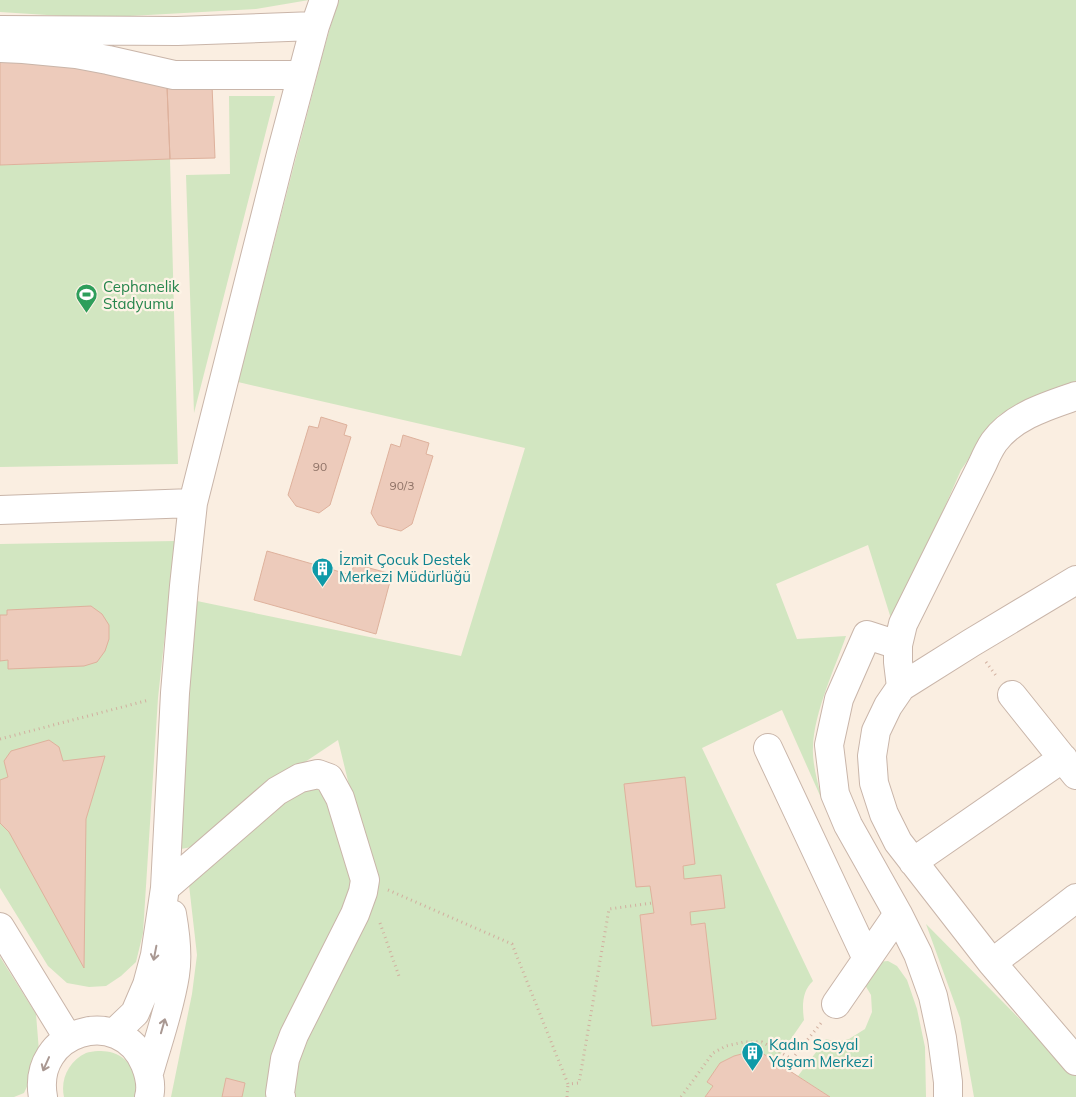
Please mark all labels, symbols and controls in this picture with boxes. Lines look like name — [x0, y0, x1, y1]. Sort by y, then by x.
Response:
place label: Cephanelik Stadyumu — [103, 277, 180, 313]
sports icon: Cephanelik Stadyumu — [75, 283, 99, 314]
house number: 90 — [313, 459, 327, 474]
house number: 90/3 — [389, 478, 415, 493]
place label: İzmit Çocuk Destek Merkezi Müdürlüğü — [339, 550, 471, 586]
building icon: İzmit Çocuk Destek Merkezi Müdürlüğü — [311, 556, 335, 587]
one-way arrow — [150, 945, 159, 961]
one-way arrow — [158, 1018, 168, 1034]
place label: Kadın Sosyal Yaşam Merkezi — [768, 1035, 873, 1071]
building icon: Kadın Sosyal Yaşam Merkezi — [741, 1041, 765, 1072]
one-way arrow — [41, 1056, 51, 1071]

